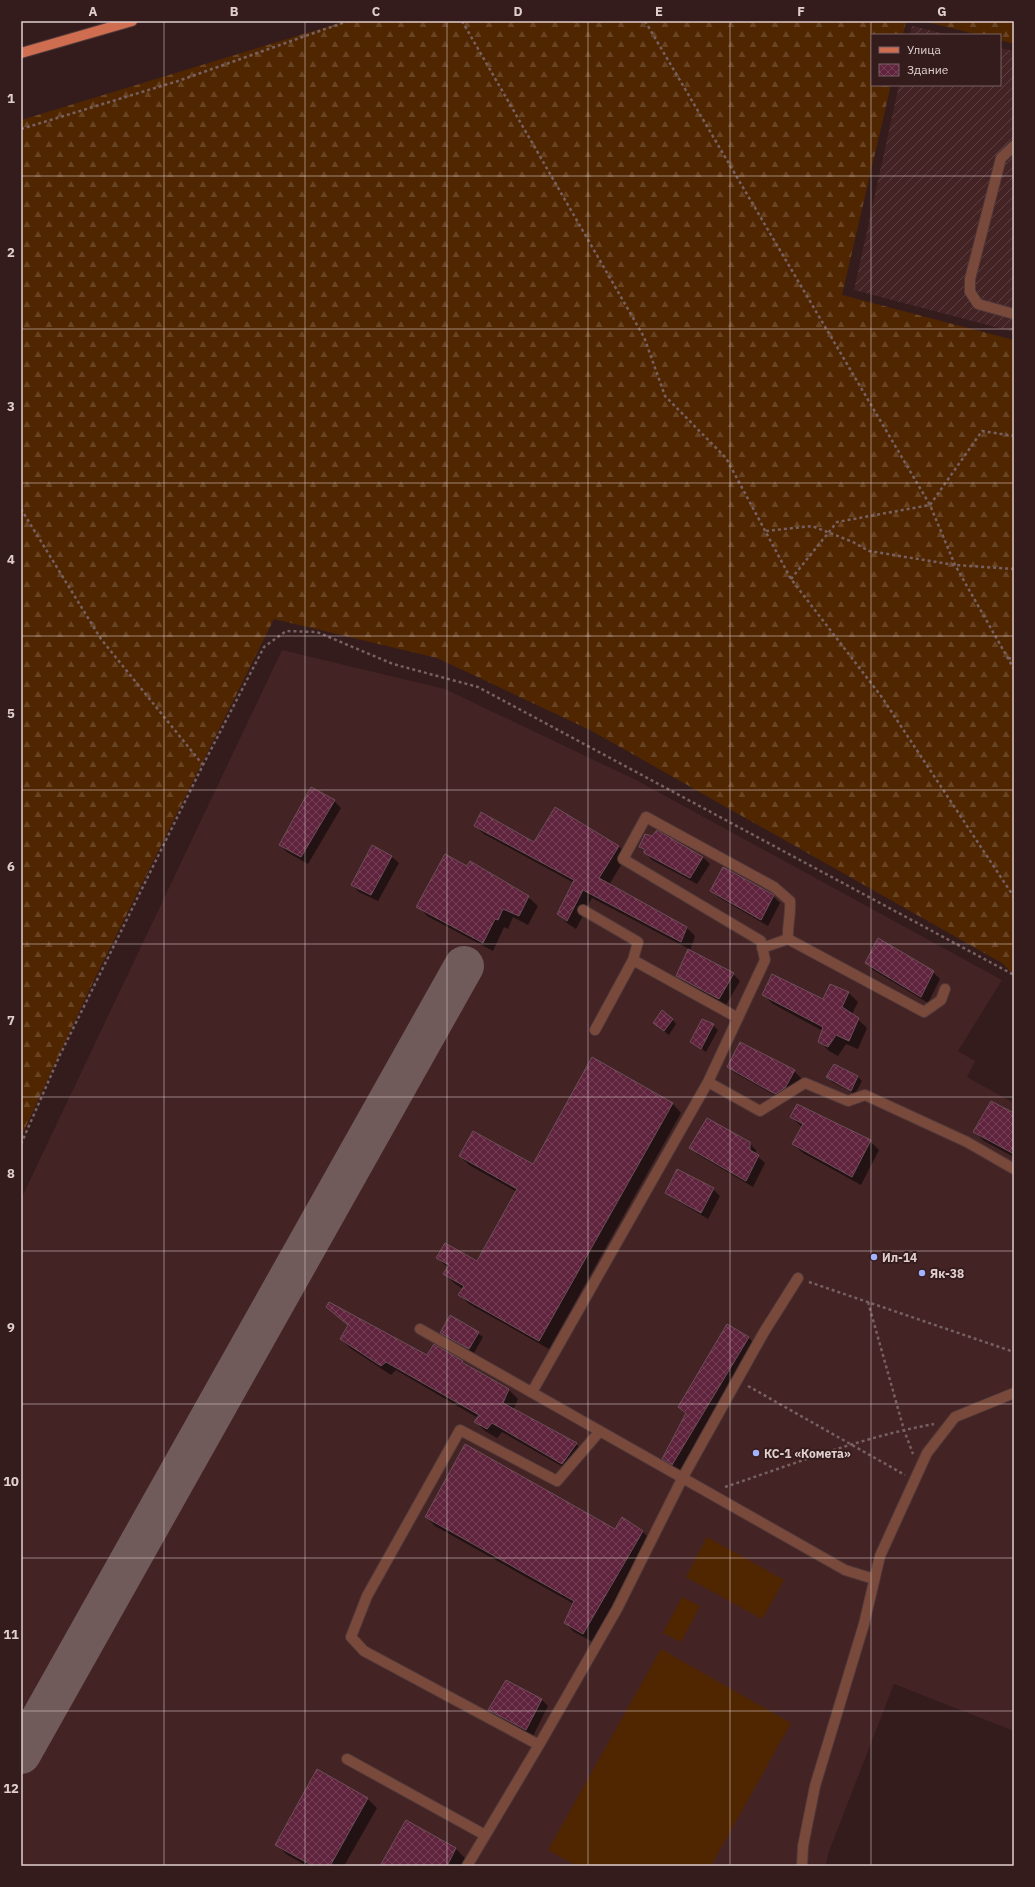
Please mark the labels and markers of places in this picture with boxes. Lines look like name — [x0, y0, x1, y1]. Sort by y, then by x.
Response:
place label: Ил-14 — [882, 1250, 917, 1265]
marker: Ил-14 — [869, 1252, 879, 1262]
place label: Як-38 — [930, 1266, 964, 1281]
marker: Як-38 — [917, 1268, 927, 1278]
place label: КС-1 «Комета» — [764, 1446, 851, 1461]
marker: КС-1 «Комета» — [751, 1448, 761, 1458]

